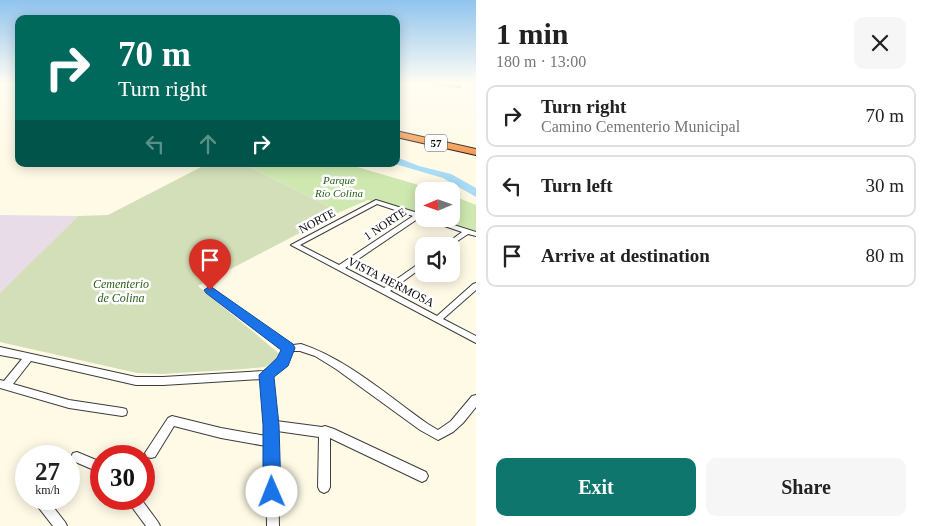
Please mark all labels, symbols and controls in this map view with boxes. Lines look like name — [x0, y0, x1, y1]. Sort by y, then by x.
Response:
text: 1 min — [496, 17, 569, 50]
button: close — [854, 17, 906, 69]
icon: right — [35, 35, 100, 100]
text: 70 m — [118, 35, 191, 74]
text: 180 m · 13:00 — [496, 53, 586, 70]
text: Turn right — [118, 76, 207, 101]
text: Turn right — [541, 96, 626, 117]
icon: right — [498, 102, 526, 130]
text: 70 m — [865, 105, 904, 126]
text: Camino Cementerio Municipal — [541, 118, 740, 135]
icon: left — [141, 130, 169, 158]
icon: ahead — [194, 130, 222, 158]
icon: right — [247, 130, 275, 158]
road number: 57 — [425, 134, 447, 152]
icon: left — [498, 172, 526, 200]
park label: Parque Río Colina — [314, 174, 363, 199]
text: Turn left — [541, 175, 613, 196]
text: 30 m — [865, 175, 904, 196]
north arrow — [415, 182, 460, 228]
map controls — [415, 182, 460, 282]
street label: 1 NORTE — [361, 205, 409, 243]
street label: NORTE — [296, 206, 338, 236]
button: sound — [415, 237, 460, 282]
pin — [189, 239, 231, 290]
icon: arrive — [498, 242, 526, 270]
text: Arrive at destination — [541, 245, 710, 266]
text: 80 m — [865, 245, 904, 266]
icon: arrive — [196, 246, 224, 274]
street label: VISTA HERMOSA — [345, 254, 437, 310]
park label: Cementerio de Colina — [93, 277, 149, 305]
speed limit sign: 30 — [90, 445, 155, 510]
text: 27 — [35, 458, 60, 485]
button: Exit — [496, 458, 696, 516]
button: Share — [706, 458, 906, 516]
position arrow — [245, 465, 297, 517]
text: km/h — [35, 483, 60, 497]

